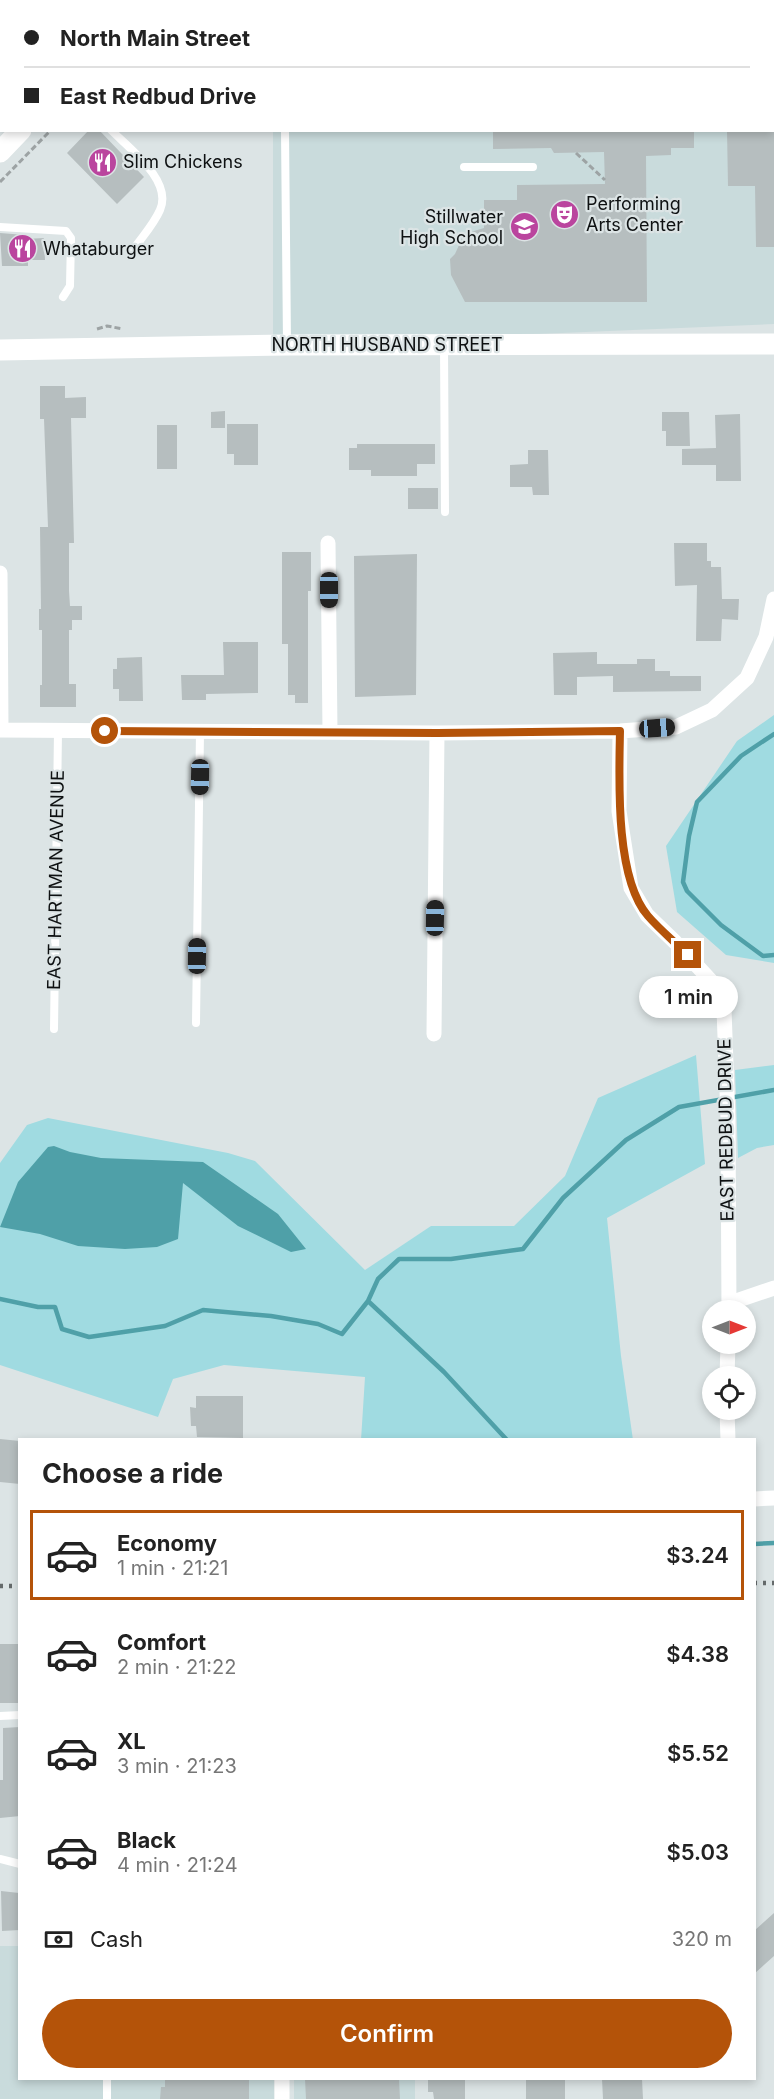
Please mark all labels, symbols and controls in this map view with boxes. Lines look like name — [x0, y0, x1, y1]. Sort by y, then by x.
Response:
text: North Main Street — [60, 25, 250, 51]
text: East Redbud Drive — [60, 83, 256, 109]
restaurant icon: Slim Chickens — [86, 146, 118, 178]
place label: Slim Chickens — [123, 151, 243, 172]
place label: Performing Arts Center — [586, 193, 683, 235]
theatre icon: Performing Arts Center — [549, 198, 581, 230]
place label: Stillwater High School — [400, 206, 503, 248]
school or university icon: Stillwater High School — [508, 211, 540, 243]
restaurant icon: Whataburger — [6, 233, 38, 265]
place label: Whataburger — [43, 238, 154, 259]
street label: NORTH HUSBAND STREET — [271, 334, 503, 355]
car — [320, 572, 338, 608]
route start — [91, 717, 118, 744]
car — [638, 718, 676, 738]
car — [191, 759, 209, 795]
street label: EAST HARTMAN AVENUE — [43, 770, 68, 990]
car — [426, 900, 444, 936]
car — [188, 938, 206, 974]
route end — [674, 941, 701, 968]
callout: 1 min — [638, 976, 738, 1018]
text: 1 min — [664, 985, 713, 1009]
street label: EAST REDBUD DRIVE — [713, 1038, 738, 1222]
north arrow — [702, 1300, 756, 1354]
map controls — [702, 1300, 756, 1420]
button: locate — [702, 1366, 756, 1420]
text: Choose a ride — [42, 1457, 223, 1490]
icon: car — [45, 1528, 99, 1582]
text: Economy — [117, 1530, 217, 1556]
text: $3.24 — [666, 1542, 729, 1568]
text: 1 min · 21:21 — [117, 1556, 228, 1580]
icon: car — [45, 1627, 99, 1681]
text: Comfort — [117, 1629, 206, 1655]
text: $4.38 — [666, 1641, 729, 1667]
text: 2 min · 21:22 — [117, 1655, 237, 1679]
icon: car — [45, 1726, 99, 1780]
text: XL — [117, 1728, 146, 1754]
text: $5.52 — [667, 1740, 729, 1766]
text: 3 min · 21:23 — [117, 1754, 237, 1778]
icon: car — [45, 1825, 99, 1879]
text: Black — [117, 1827, 176, 1853]
text: $5.03 — [666, 1839, 729, 1865]
text: 4 min · 21:24 — [117, 1853, 238, 1877]
icon: cash — [42, 1923, 75, 1956]
text: Cash — [90, 1926, 143, 1952]
text: 320 m — [672, 1927, 732, 1951]
button: Confirm — [42, 1999, 732, 2068]

